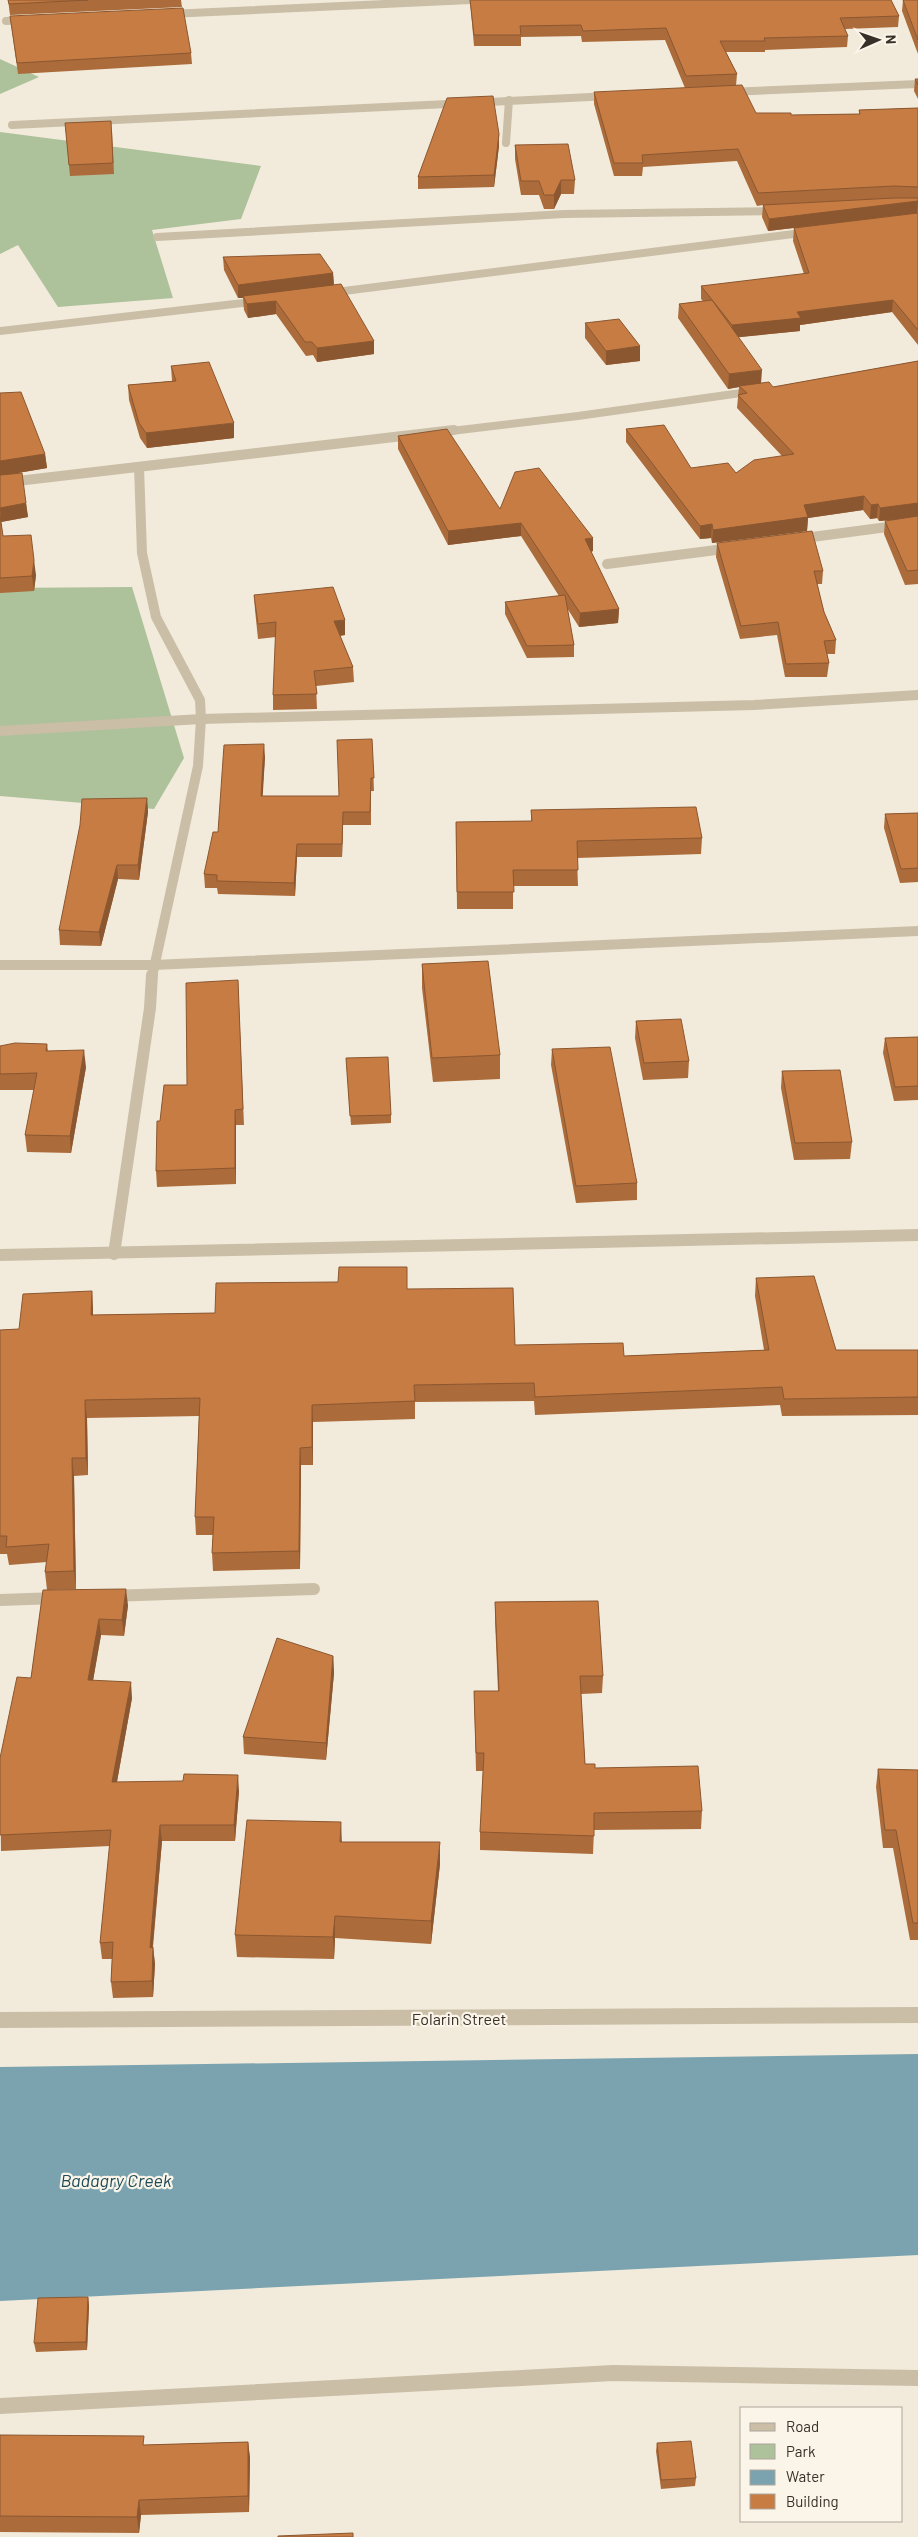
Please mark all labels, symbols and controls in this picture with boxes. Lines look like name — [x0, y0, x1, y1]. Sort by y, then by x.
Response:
north arrow — [853, 15, 903, 65]
text: N — [883, 35, 900, 44]
street label: Folarin Street — [412, 2009, 506, 2028]
water label: Badagry Creek — [60, 2169, 172, 2191]
legend — [740, 2407, 903, 2522]
text: Road — [786, 2417, 819, 2435]
text: Park — [786, 2442, 816, 2460]
text: Water — [786, 2467, 825, 2485]
text: Building — [786, 2492, 839, 2510]

